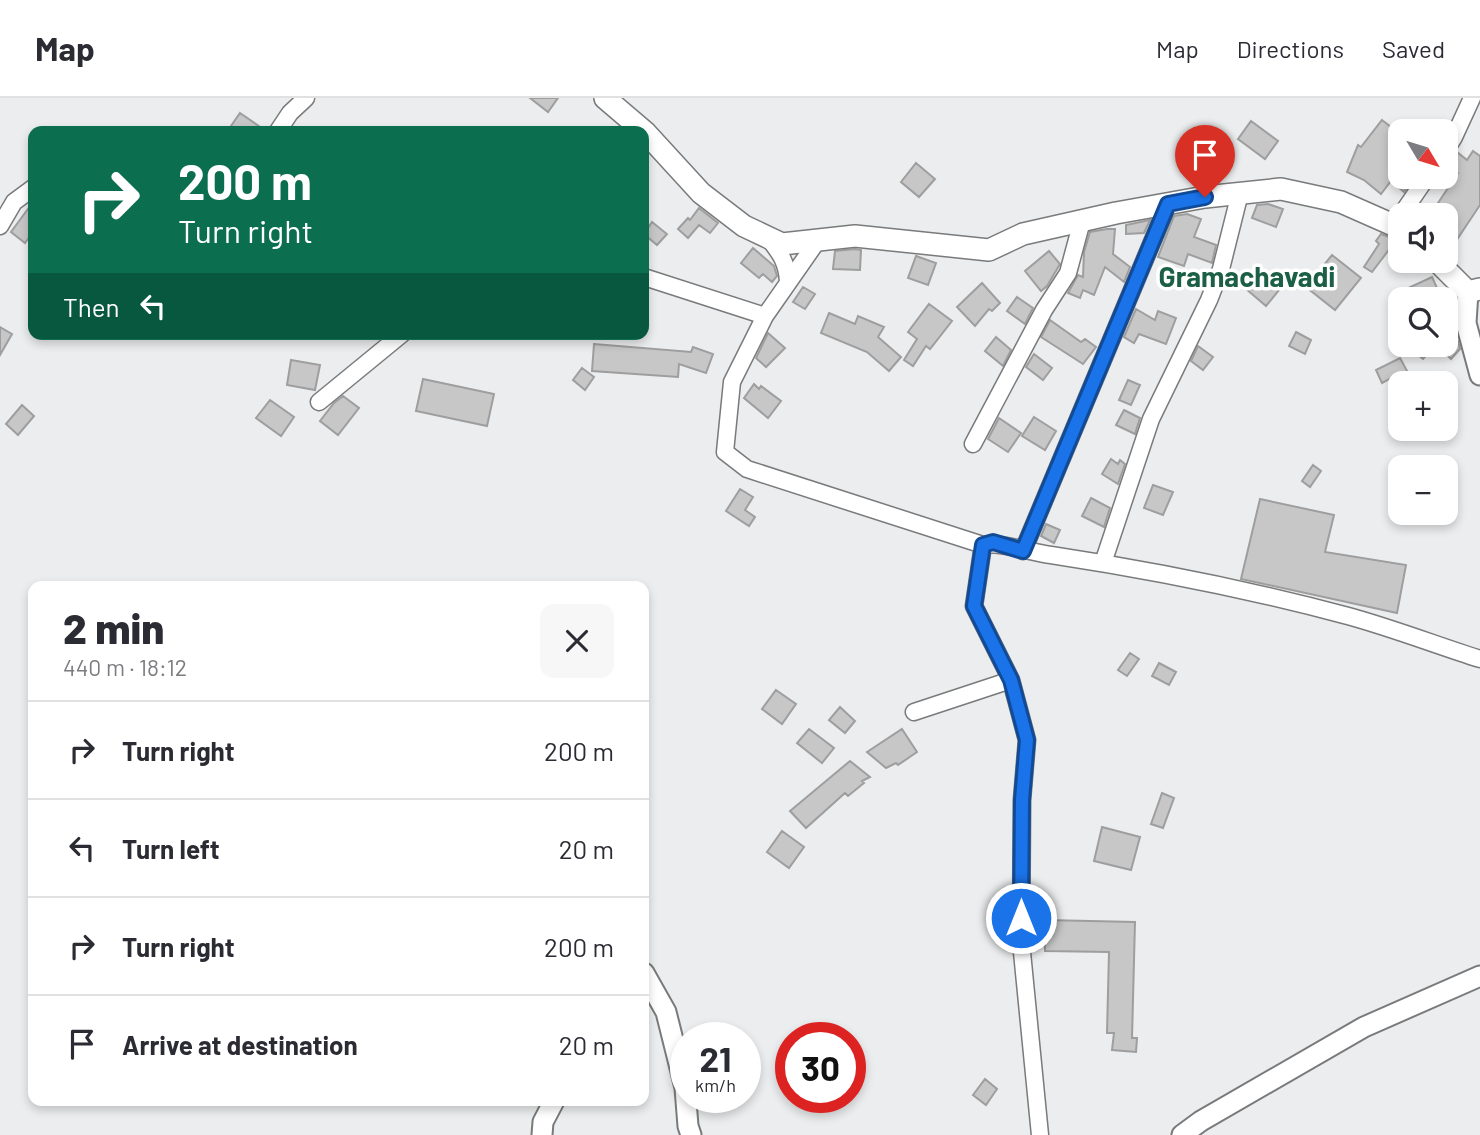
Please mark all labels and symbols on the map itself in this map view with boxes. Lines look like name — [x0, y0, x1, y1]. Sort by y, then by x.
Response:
north arrow — [1388, 119, 1458, 189]
pin — [1175, 125, 1235, 197]
district label: Gramachavadi — [1159, 259, 1335, 293]
position arrow — [984, 881, 1058, 955]
speed limit sign: 30 — [775, 1022, 866, 1113]

